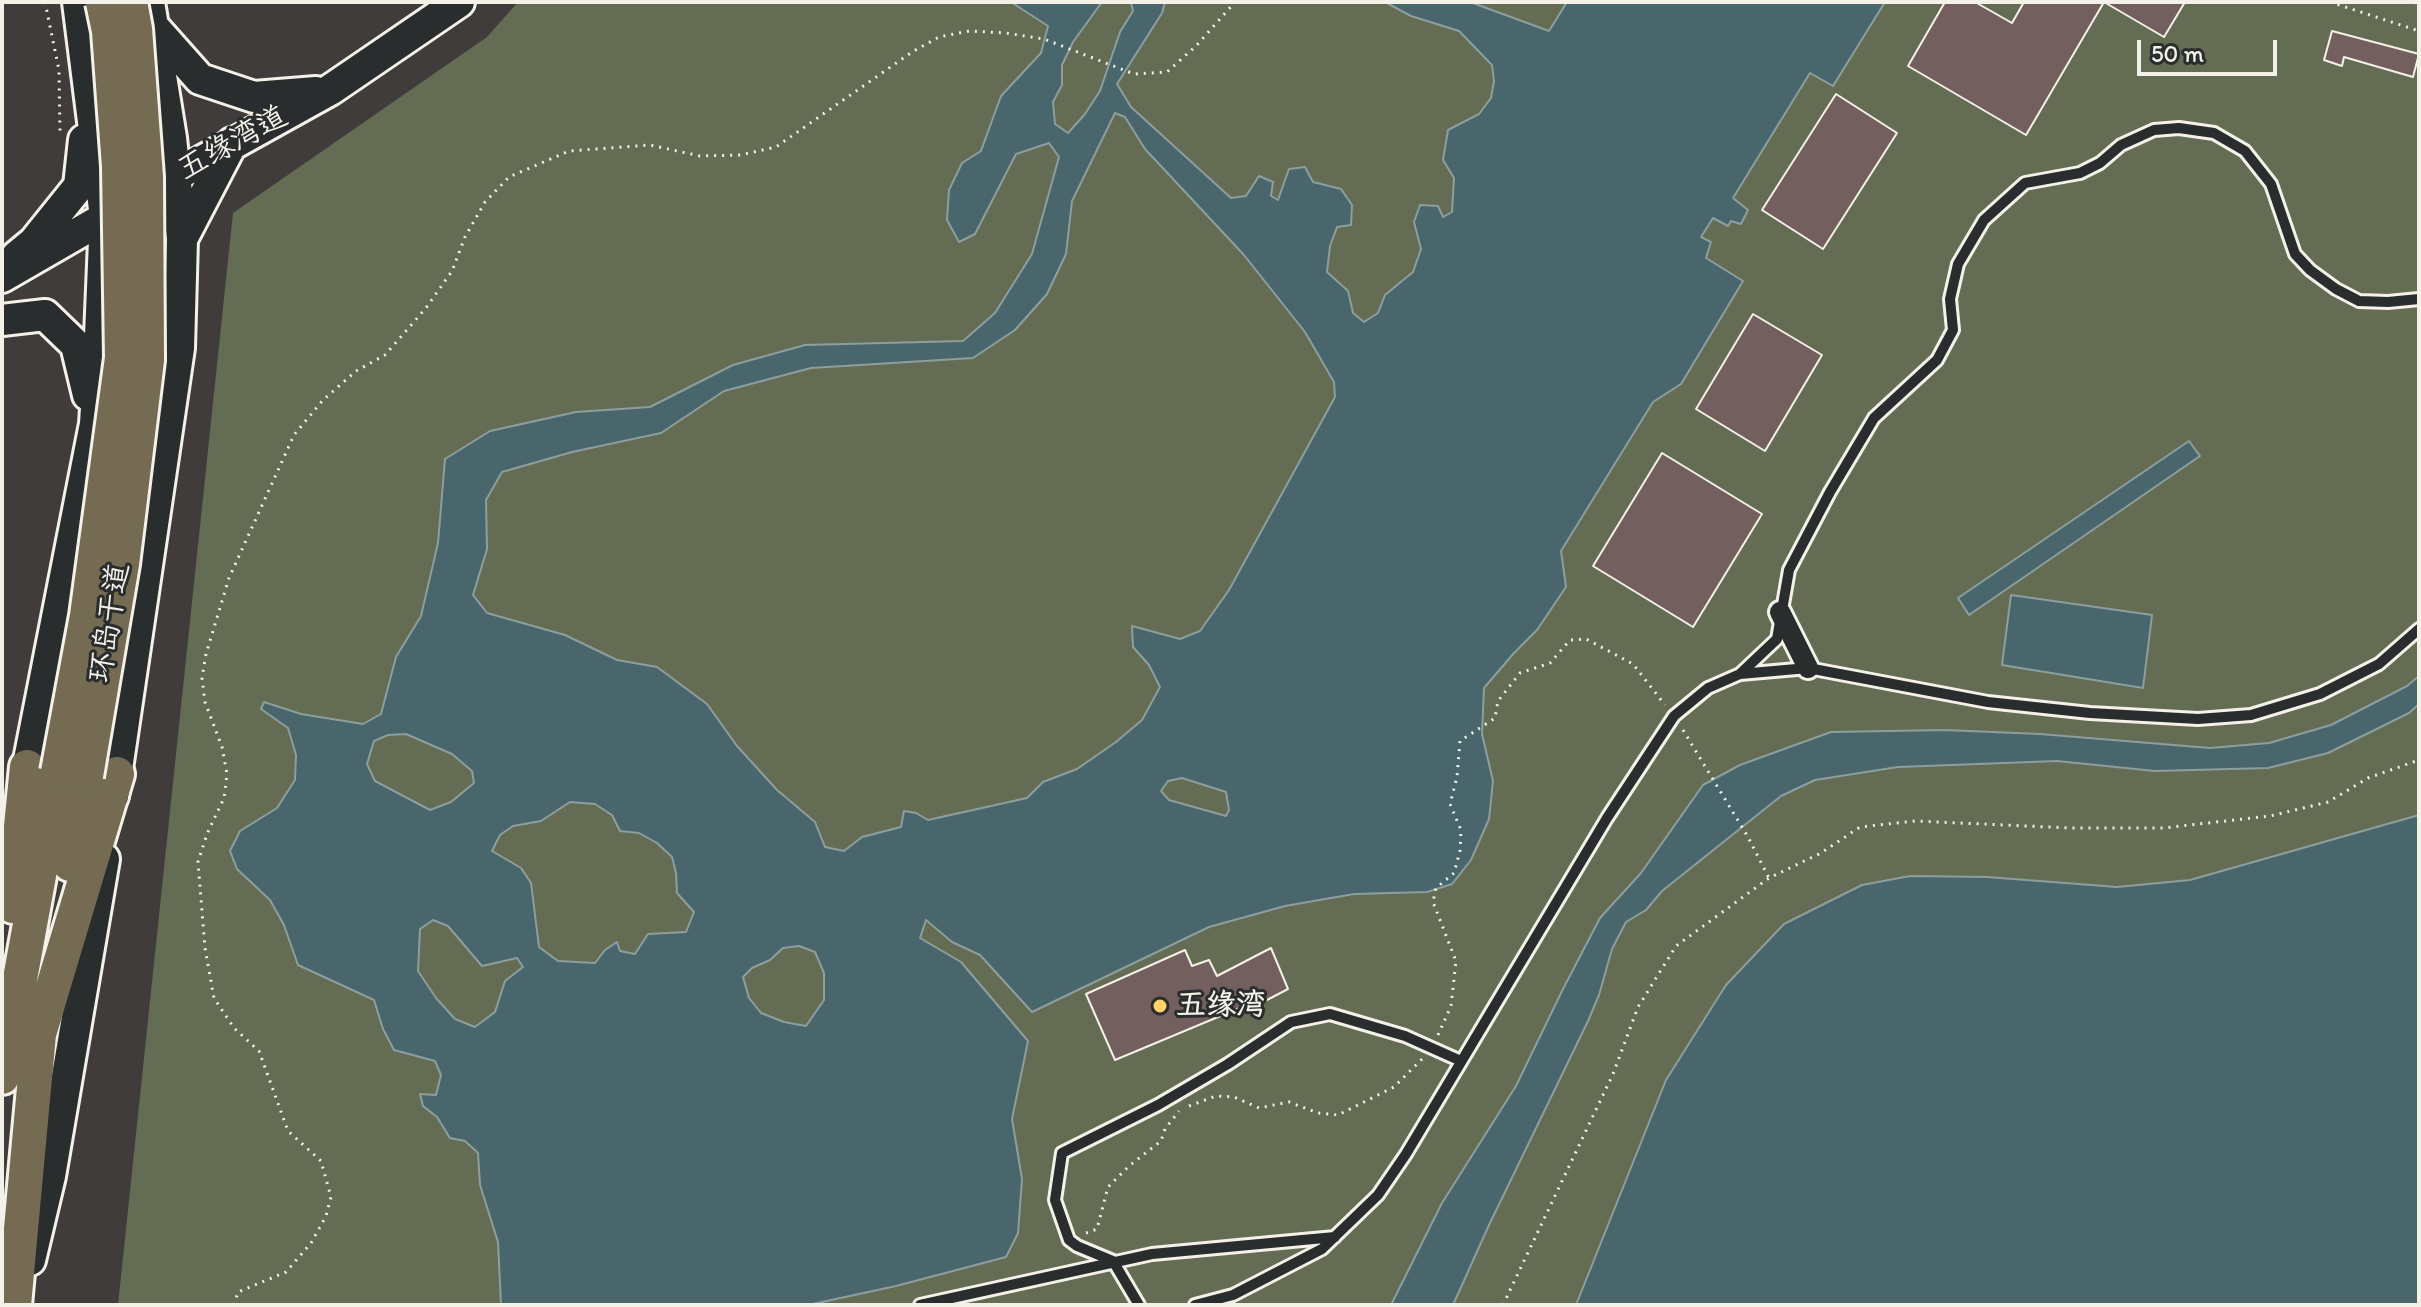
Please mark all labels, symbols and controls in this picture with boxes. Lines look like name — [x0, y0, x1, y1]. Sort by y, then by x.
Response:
scale bar — [2141, 24, 2281, 74]
text: 50 m — [2151, 39, 2204, 68]
street label: 五缘湾道 — [172, 99, 294, 189]
street label: 环岛干道 — [84, 561, 138, 685]
place label: 五缘湾 — [1176, 988, 1266, 1024]
marker: 五缘湾 — [1151, 997, 1169, 1015]

